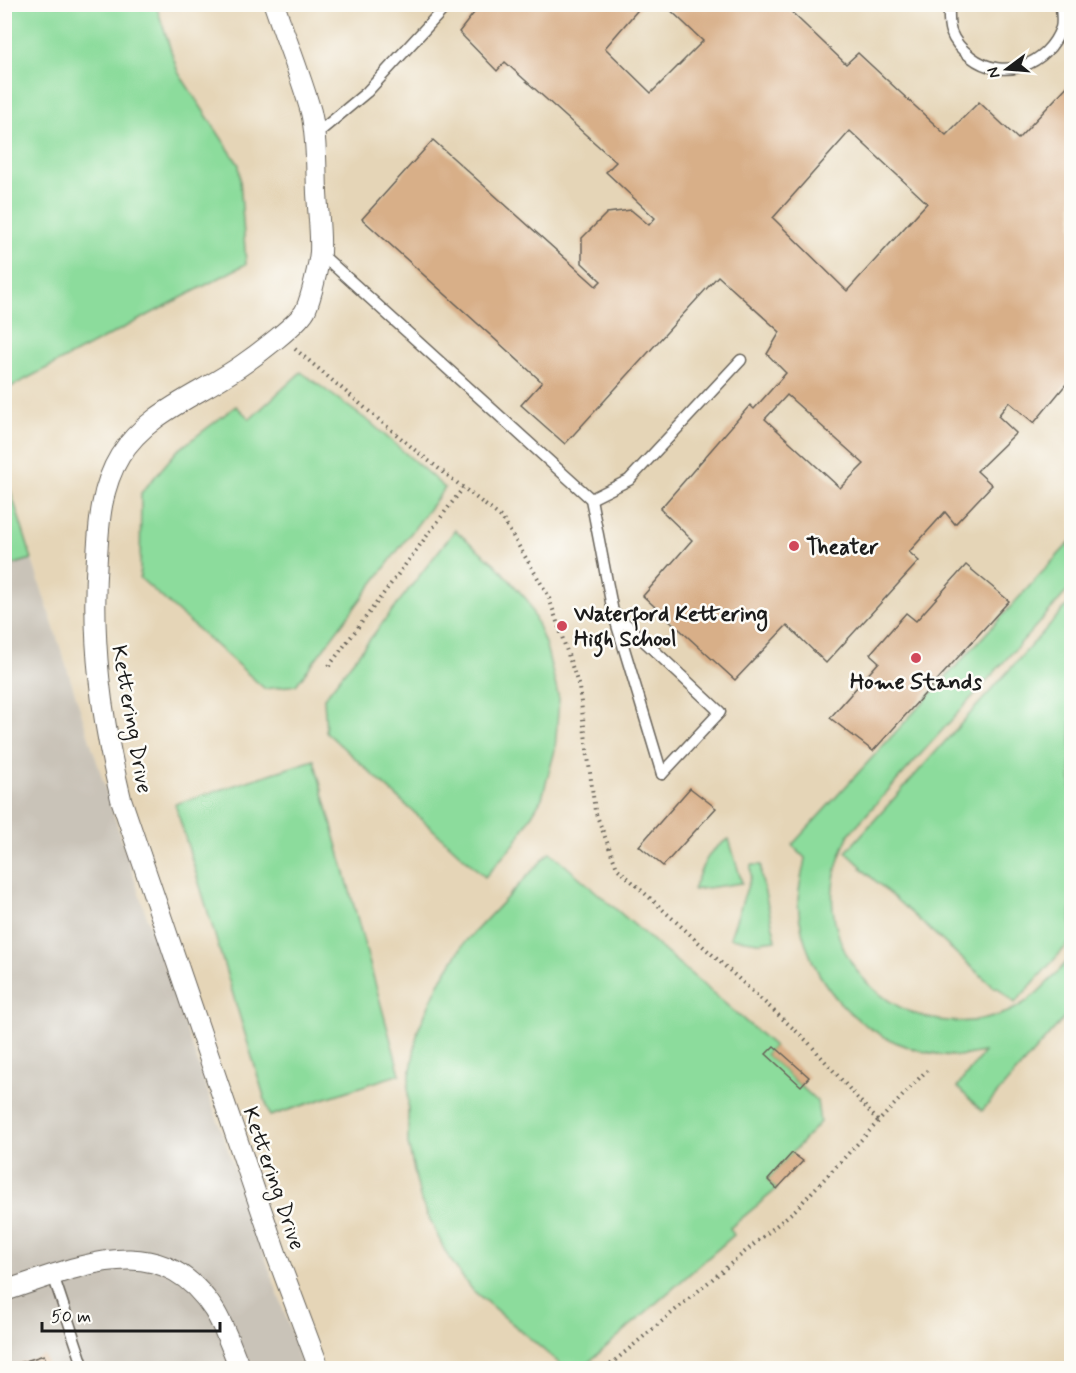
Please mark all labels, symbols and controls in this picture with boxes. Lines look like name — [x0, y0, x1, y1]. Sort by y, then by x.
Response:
north arrow — [977, 39, 1037, 99]
text: N — [982, 65, 1006, 81]
place label: Theater — [806, 534, 880, 562]
marker: Theater — [787, 539, 801, 553]
place label: Waterford Kettering High School — [573, 601, 768, 658]
marker: Waterford Kettering High School — [555, 619, 569, 633]
street label: Kettering Drive — [101, 643, 158, 796]
marker: Home Stands — [909, 651, 923, 665]
place label: Home Stands — [850, 669, 982, 697]
street label: Kettering Drive — [233, 1103, 311, 1255]
scale bar — [42, 1295, 220, 1333]
text: 50 m — [51, 1305, 91, 1329]

